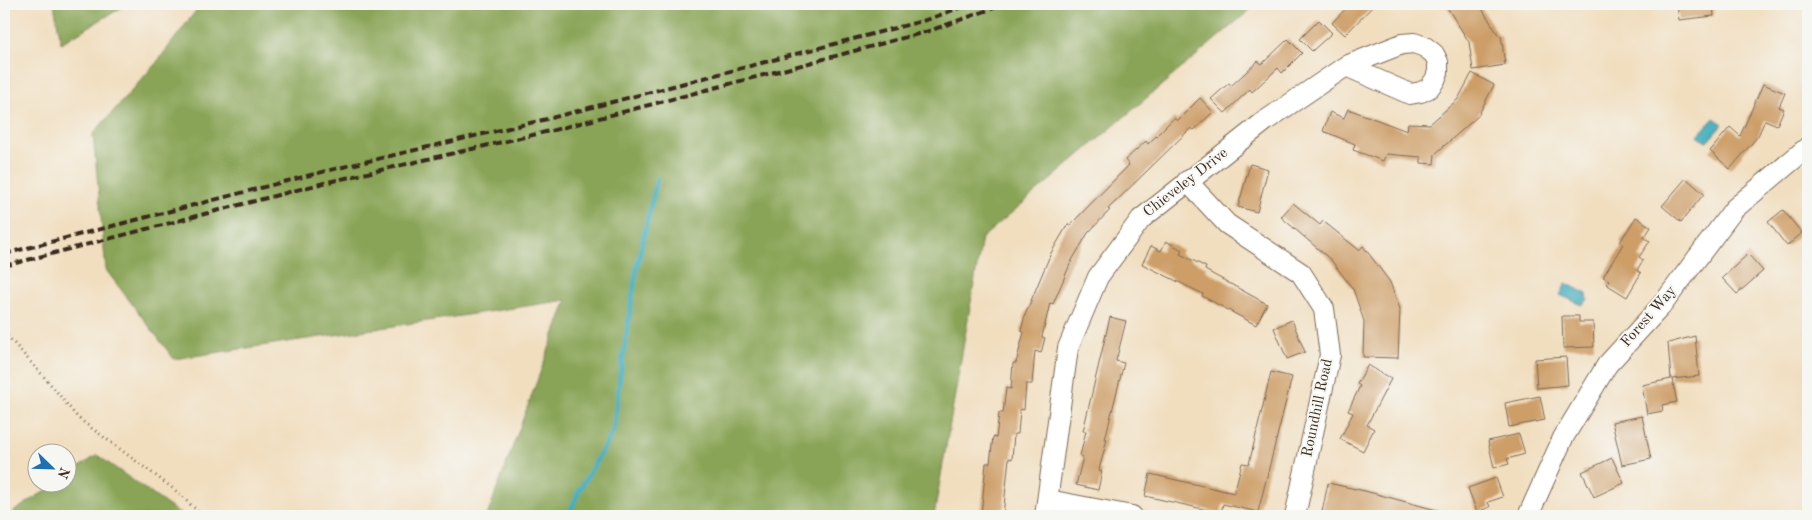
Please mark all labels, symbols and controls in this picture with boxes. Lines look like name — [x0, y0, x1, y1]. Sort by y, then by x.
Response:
street label: Chieveley Drive — [1141, 146, 1231, 220]
street label: Forest Way — [1619, 284, 1679, 350]
street label: Roundhill Road — [1300, 357, 1336, 458]
north arrow — [28, 442, 78, 492]
text: N — [54, 465, 72, 481]

